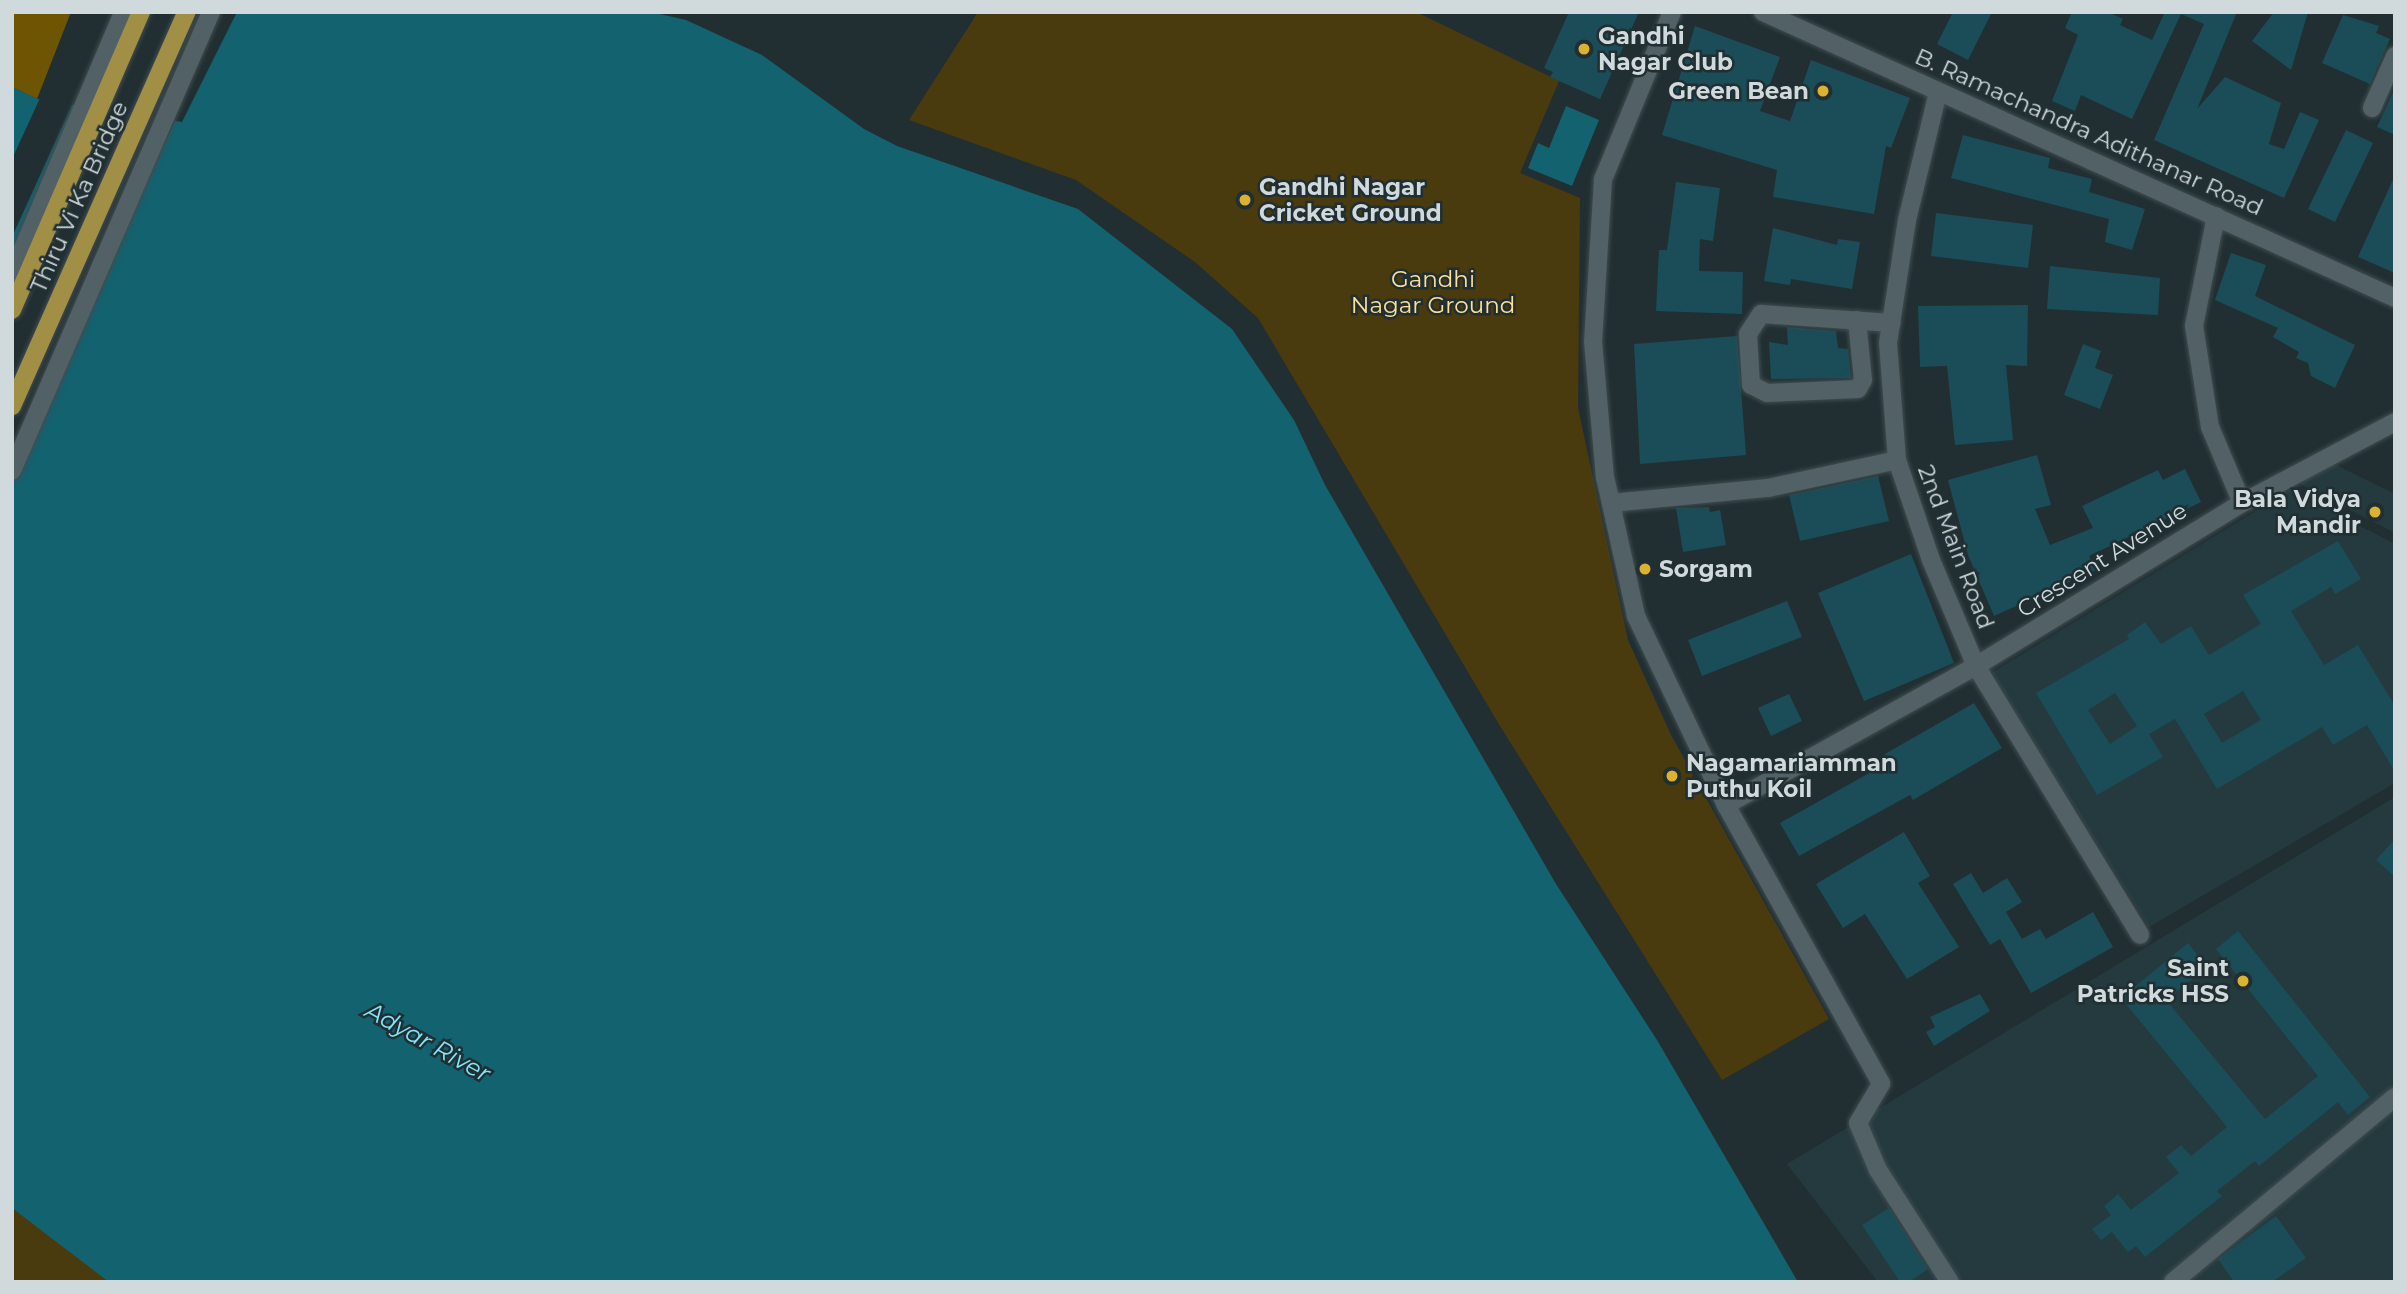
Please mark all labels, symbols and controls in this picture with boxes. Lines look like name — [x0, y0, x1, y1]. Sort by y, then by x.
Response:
place label: Gandhi Nagar Club — [1598, 22, 1733, 76]
marker: Gandhi Nagar Club — [1576, 41, 1592, 57]
street label: B. Ramachandra Adithanar Road — [1911, 42, 2267, 222]
place label: Green Bean — [1668, 77, 1809, 105]
marker: Green Bean — [1815, 83, 1831, 99]
street label: Thiru Vi Ka Bridge — [24, 97, 134, 297]
place label: Gandhi Nagar Cricket Ground — [1259, 173, 1442, 227]
marker: Gandhi Nagar Cricket Ground — [1237, 192, 1253, 208]
park label: Gandhi Nagar Ground — [1351, 265, 1515, 319]
street label: 2nd Main Road — [1912, 461, 2000, 633]
place label: Bala Vidya Mandir — [2234, 485, 2361, 539]
street label: Crescent Avenue — [2012, 497, 2192, 623]
marker: Bala Vidya Mandir — [2367, 504, 2383, 520]
place label: Sorgam — [1659, 555, 1753, 583]
marker: Sorgam — [1637, 561, 1653, 577]
place label: Nagamariamman Puthu Koil — [1686, 749, 1897, 803]
marker: Nagamariamman Puthu Koil — [1664, 768, 1680, 784]
place label: Saint Patricks HSS — [2077, 954, 2229, 1008]
marker: Saint Patricks HSS — [2235, 973, 2251, 989]
water label: Adyar River — [360, 996, 496, 1088]

